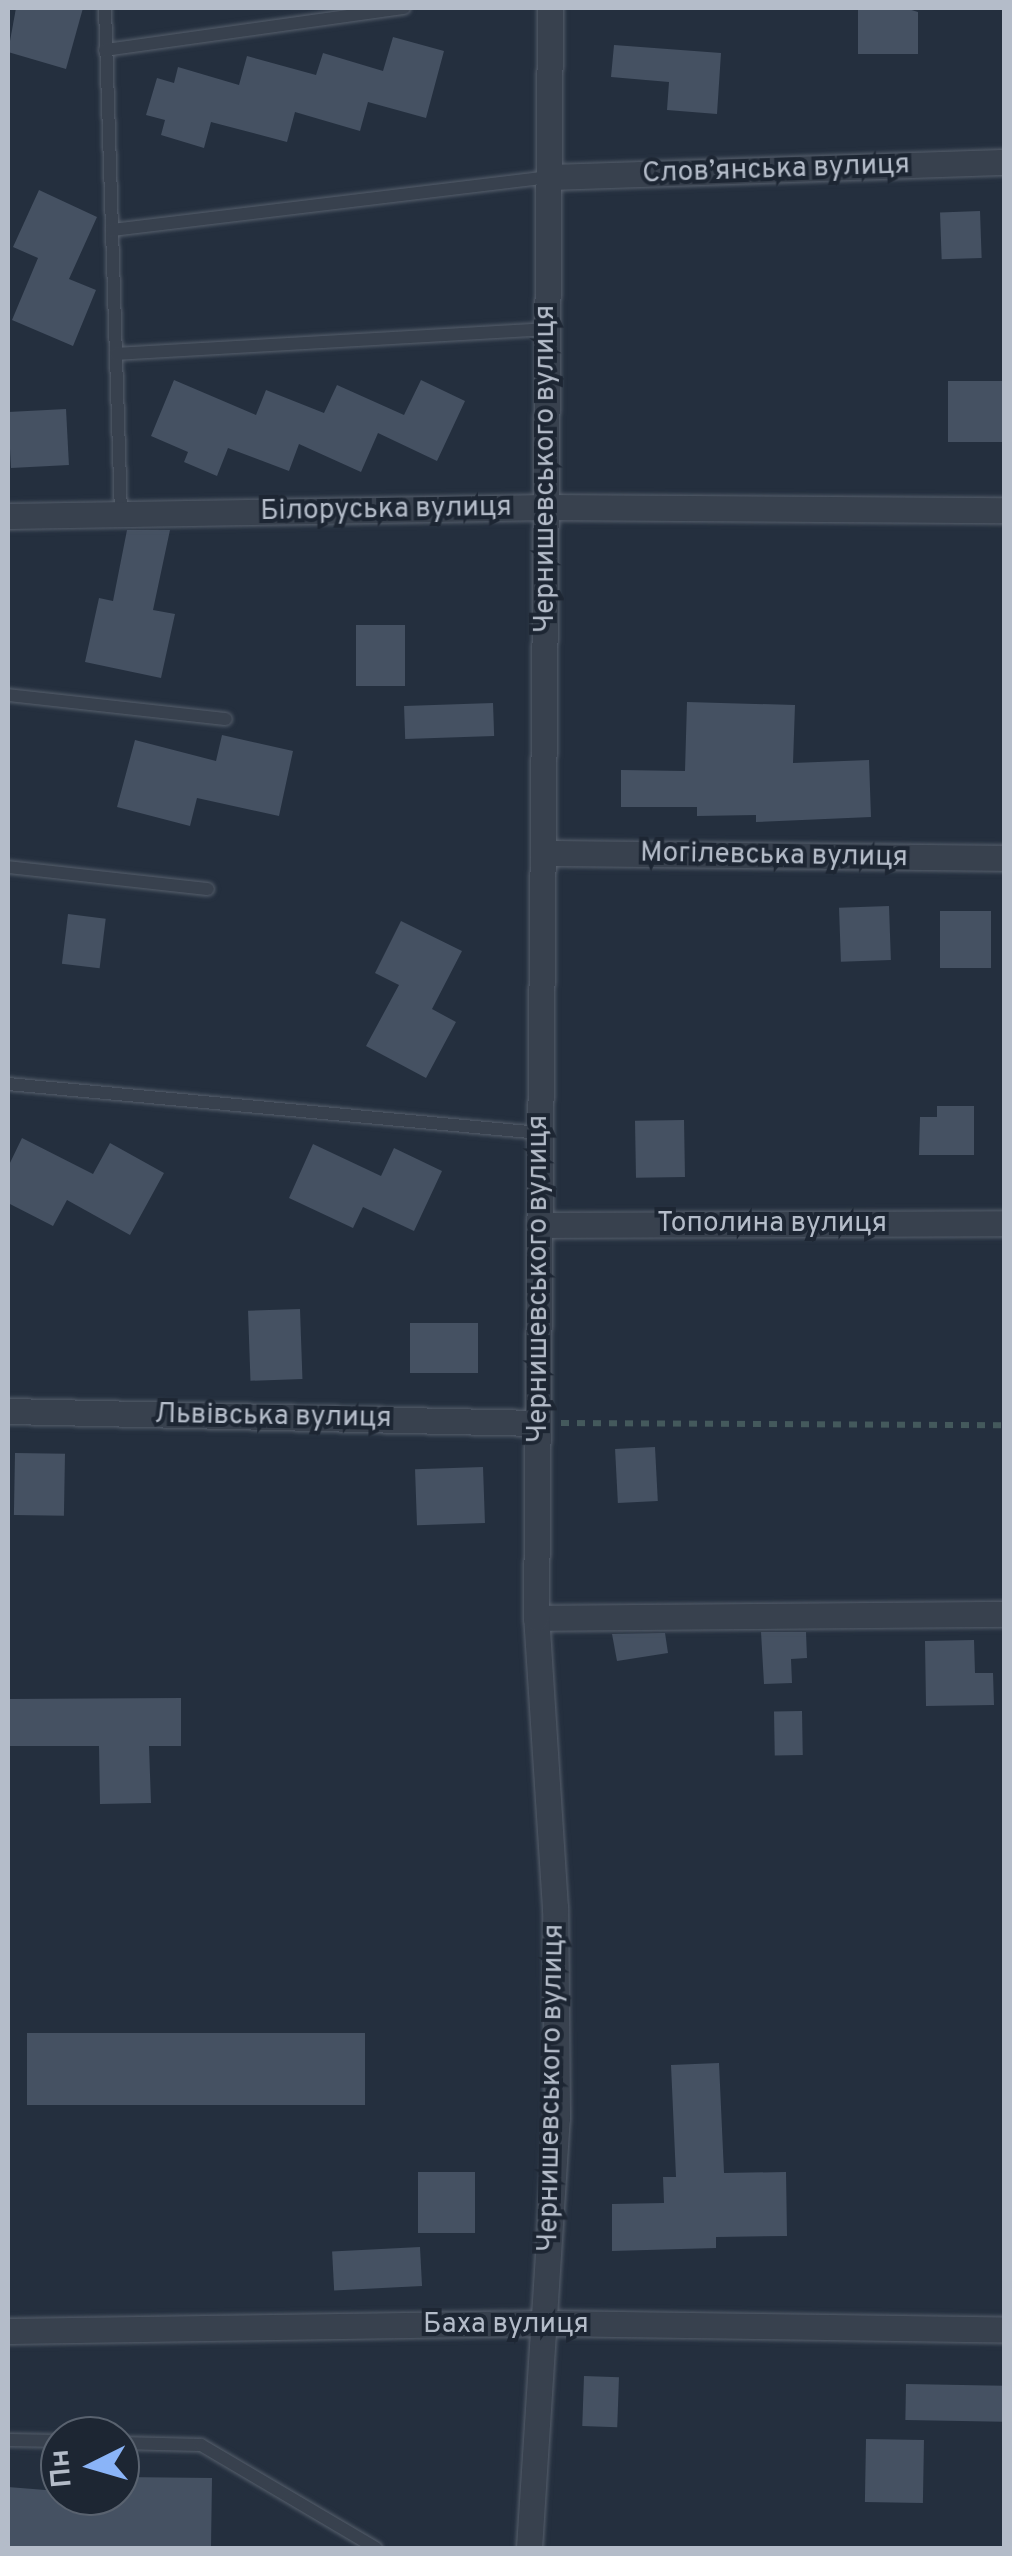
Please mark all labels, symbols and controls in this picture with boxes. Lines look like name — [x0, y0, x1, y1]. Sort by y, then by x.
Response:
street label: Слов’янська вулиця — [642, 149, 910, 191]
street label: Чернишевського вулиця — [529, 305, 563, 633]
street label: Білоруська вулиця — [260, 491, 512, 529]
street label: Могілевська вулиця — [640, 837, 908, 875]
street label: Чернишевського вулиця — [522, 1115, 556, 1443]
street label: Тополина вулиця — [657, 1207, 887, 1241]
street label: Львівська вулиця — [154, 1398, 392, 1436]
street label: Чернишевського вулиця — [532, 1924, 572, 2252]
street label: Баха вулиця — [423, 2308, 589, 2342]
north arrow — [40, 2416, 140, 2516]
text: Пн — [43, 2448, 82, 2489]

